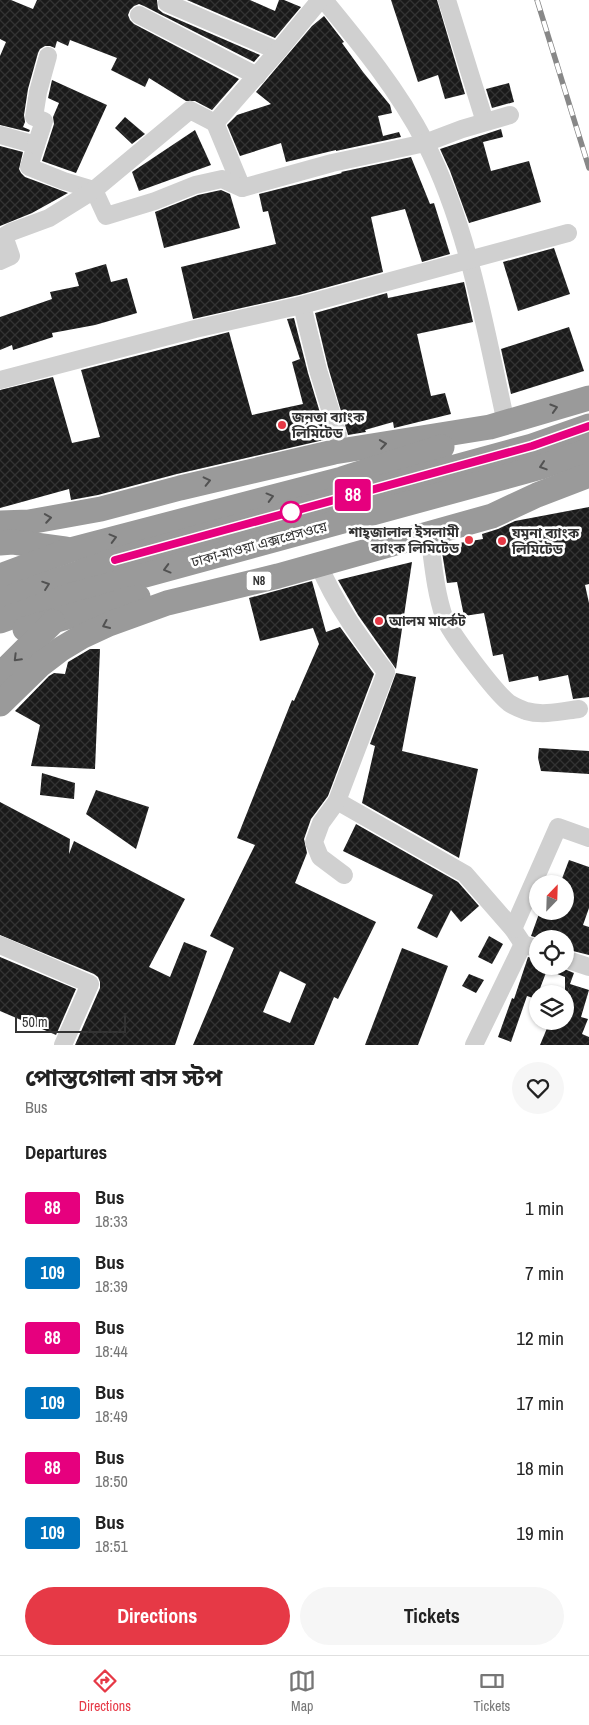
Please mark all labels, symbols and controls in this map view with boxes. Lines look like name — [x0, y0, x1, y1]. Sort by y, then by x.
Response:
one-way arrow — [549, 404, 557, 414]
place label: জনতা ব্যাংক লিমিটেড — [291, 408, 365, 442]
marker: জনতা ব্যাংক লিমিটেড — [276, 419, 288, 431]
one-way arrow — [379, 439, 387, 450]
one-way arrow — [539, 460, 548, 470]
one-way arrow — [202, 476, 211, 487]
line badge: 88 — [330, 479, 376, 511]
text: 88 — [345, 482, 361, 507]
one-way arrow — [265, 493, 273, 503]
unlabelled marker — [280, 501, 302, 523]
one-way arrow — [44, 514, 53, 524]
street label: ঢাকা-মাওয়া এক্সপ্রেসওয়ে — [188, 517, 329, 571]
place label: শাহ্জালাল ইসলামী ব্যাংক লিমিটেড — [347, 523, 460, 557]
place label: যমুনা ব্যাংক লিমিটেড — [511, 524, 580, 558]
one-way arrow — [108, 534, 116, 544]
marker: শাহ্জালাল ইসলামী ব্যাংক লিমিটেড — [463, 534, 475, 546]
marker: যমুনা ব্যাংক লিমিটেড — [496, 535, 508, 547]
one-way arrow — [163, 564, 171, 574]
road number: N8 — [246, 572, 272, 590]
one-way arrow — [41, 580, 50, 590]
place label: আলম মার্কেট — [388, 612, 466, 630]
marker: আলম মার্কেট — [373, 615, 385, 627]
one-way arrow — [102, 619, 111, 630]
one-way arrow — [14, 652, 23, 661]
north arrow — [529, 875, 574, 920]
map controls — [529, 875, 574, 1030]
button: locate — [529, 930, 574, 975]
button: layers — [529, 985, 574, 1030]
scale bar — [15, 1010, 126, 1033]
text: 50 m — [22, 1013, 48, 1031]
text: পোস্তগোলা বাস স্টপ — [25, 1061, 222, 1093]
button: heart — [512, 1062, 564, 1114]
text: Bus — [25, 1096, 48, 1118]
text: Departures — [25, 1139, 107, 1165]
text: Bus — [95, 1184, 124, 1210]
text: 88 — [44, 1195, 61, 1220]
text: 1 min — [525, 1195, 564, 1221]
text: 18:33 — [95, 1210, 128, 1232]
text: Bus — [95, 1249, 124, 1275]
text: 109 — [40, 1260, 65, 1285]
text: 7 min — [525, 1260, 564, 1286]
text: 18:39 — [95, 1275, 128, 1297]
text: Bus — [95, 1314, 124, 1340]
text: 88 — [44, 1325, 61, 1350]
text: 12 min — [516, 1325, 564, 1351]
text: 18:44 — [95, 1340, 128, 1362]
text: Bus — [95, 1379, 124, 1405]
text: 109 — [40, 1390, 65, 1415]
text: 17 min — [516, 1390, 564, 1416]
text: 18:49 — [95, 1405, 128, 1427]
text: Bus — [95, 1444, 124, 1470]
text: 88 — [44, 1455, 61, 1480]
text: 18 min — [516, 1455, 564, 1481]
text: 18:50 — [95, 1470, 128, 1492]
text: Bus — [95, 1509, 124, 1535]
text: 109 — [40, 1520, 65, 1545]
text: 19 min — [516, 1520, 564, 1546]
text: 18:51 — [95, 1535, 128, 1557]
button: Directions — [25, 1587, 290, 1645]
button: Tickets — [300, 1587, 564, 1645]
tab: Directions — [79, 1667, 131, 1715]
tab: Map — [288, 1667, 316, 1715]
tab: Tickets — [474, 1667, 510, 1715]

